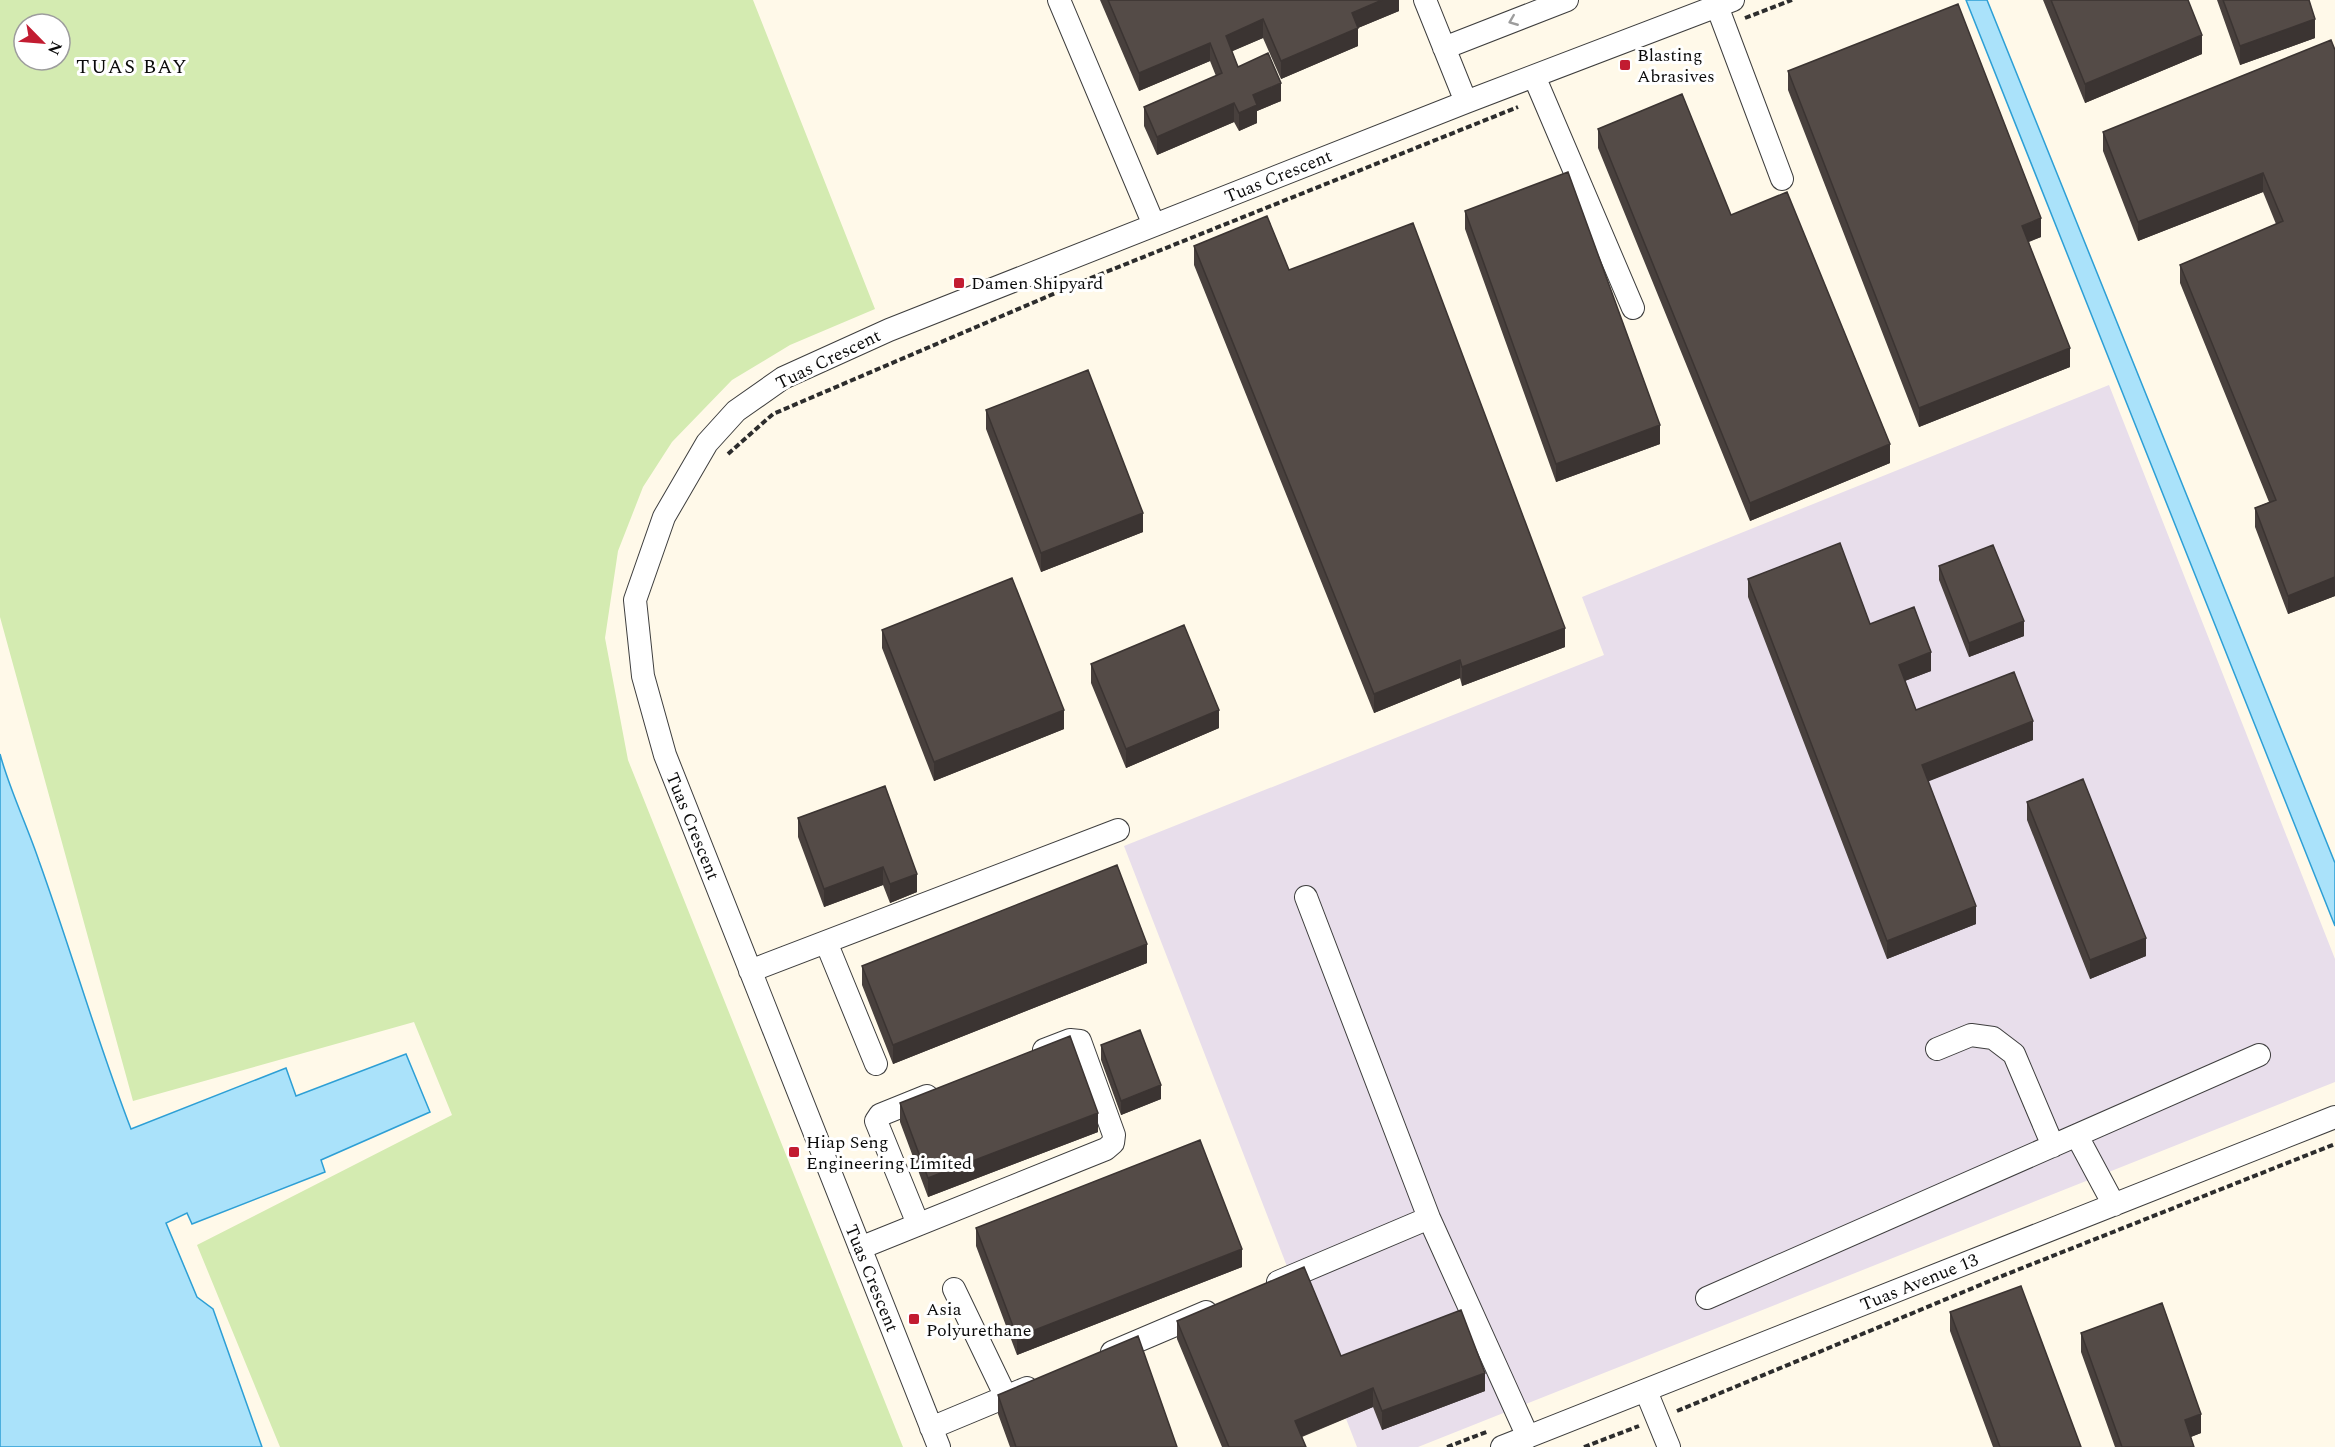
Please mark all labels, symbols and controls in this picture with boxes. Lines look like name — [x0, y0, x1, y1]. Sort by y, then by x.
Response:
north arrow — [12, 12, 72, 72]
one-way arrow — [1508, 14, 1518, 27]
text: N — [41, 37, 68, 59]
place label: Blasting Abrasives — [1637, 42, 1715, 90]
district label: TUAS BAY — [76, 52, 188, 82]
marker: Blasting Abrasives — [1618, 58, 1632, 72]
street label: Tuas Crescent — [1220, 143, 1336, 210]
place label: Damen Shipyard — [971, 270, 1103, 297]
marker: Damen Shipyard — [952, 276, 966, 290]
street label: Tuas Crescent — [771, 322, 885, 397]
street label: Tuas Crescent — [659, 768, 726, 884]
place label: Hiap Seng Engineering Limited — [806, 1129, 972, 1177]
marker: Hiap Seng Engineering Limited — [787, 1145, 801, 1159]
street label: Tuas Crescent — [838, 1220, 905, 1336]
street label: Tuas Avenue 13 — [1856, 1247, 1982, 1318]
place label: Asia Polyurethane — [926, 1296, 1031, 1344]
marker: Asia Polyurethane — [907, 1312, 921, 1326]

